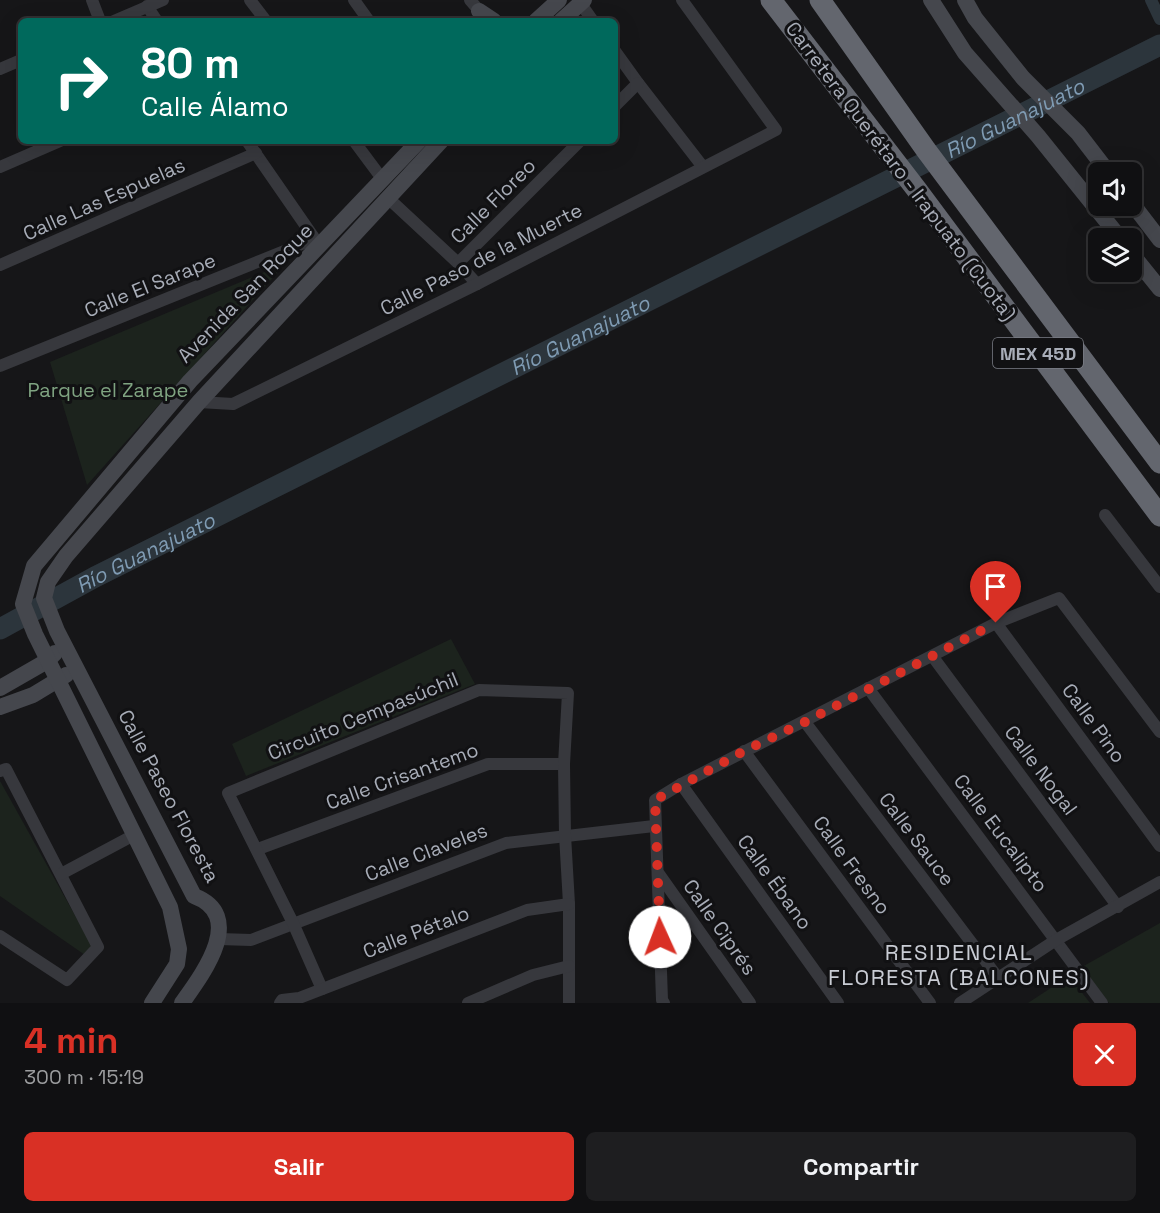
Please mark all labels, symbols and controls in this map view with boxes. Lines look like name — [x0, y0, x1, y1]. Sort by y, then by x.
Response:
street label: Carretera Querétaro - Irapuato (Cuota) — [780, 16, 1022, 326]
text: 80 m — [141, 37, 240, 90]
icon: right — [42, 42, 120, 120]
water label: Río Guanajuato — [940, 71, 1089, 164]
text: Calle Álamo — [141, 89, 289, 124]
street label: Calle Las Espuelas — [19, 152, 189, 246]
street label: Calle Floreo — [445, 153, 541, 249]
map controls — [1088, 162, 1142, 282]
button: sound — [1088, 162, 1142, 216]
street label: Calle Paso de la Muerte — [376, 197, 586, 321]
street label: Avenida San Roque — [172, 218, 318, 368]
button: layers — [1088, 228, 1142, 282]
street label: Calle El Sarape — [80, 247, 220, 323]
water label: Río Guanajuato — [505, 288, 655, 381]
road number: MEX 45D — [993, 338, 1083, 368]
park label: Parque el Zarape — [28, 377, 188, 403]
water label: Río Guanajuato — [71, 506, 220, 599]
pin — [970, 561, 1021, 623]
icon: arrive — [979, 570, 1012, 603]
street label: Circuito Cempasúchil — [264, 666, 462, 766]
street label: Calle Pino — [1056, 678, 1132, 768]
street label: Calle Paseo Floresta — [112, 705, 226, 887]
street label: Calle Nogal — [999, 720, 1083, 820]
street label: Calle Crisantemo — [322, 736, 482, 816]
street label: Calle Eucalipto — [948, 769, 1054, 897]
street label: Calle Sauce — [873, 787, 961, 891]
street label: Calle Fresno — [807, 810, 897, 920]
street label: Calle Claveles — [361, 817, 491, 887]
street label: Calle Ébano — [732, 829, 818, 935]
street label: Calle Ciprés — [677, 874, 763, 980]
street label: Calle Pétalo — [359, 900, 473, 964]
position arrow — [628, 905, 692, 969]
district label: RESIDENCIAL FLORESTA (BALCONES) — [828, 938, 1090, 991]
text: 4 min — [24, 1018, 119, 1064]
button: close — [1073, 1023, 1136, 1086]
text: 300 m · 15:19 — [24, 1064, 144, 1090]
button: Salir — [24, 1132, 574, 1201]
button: Compartir — [586, 1132, 1136, 1201]

